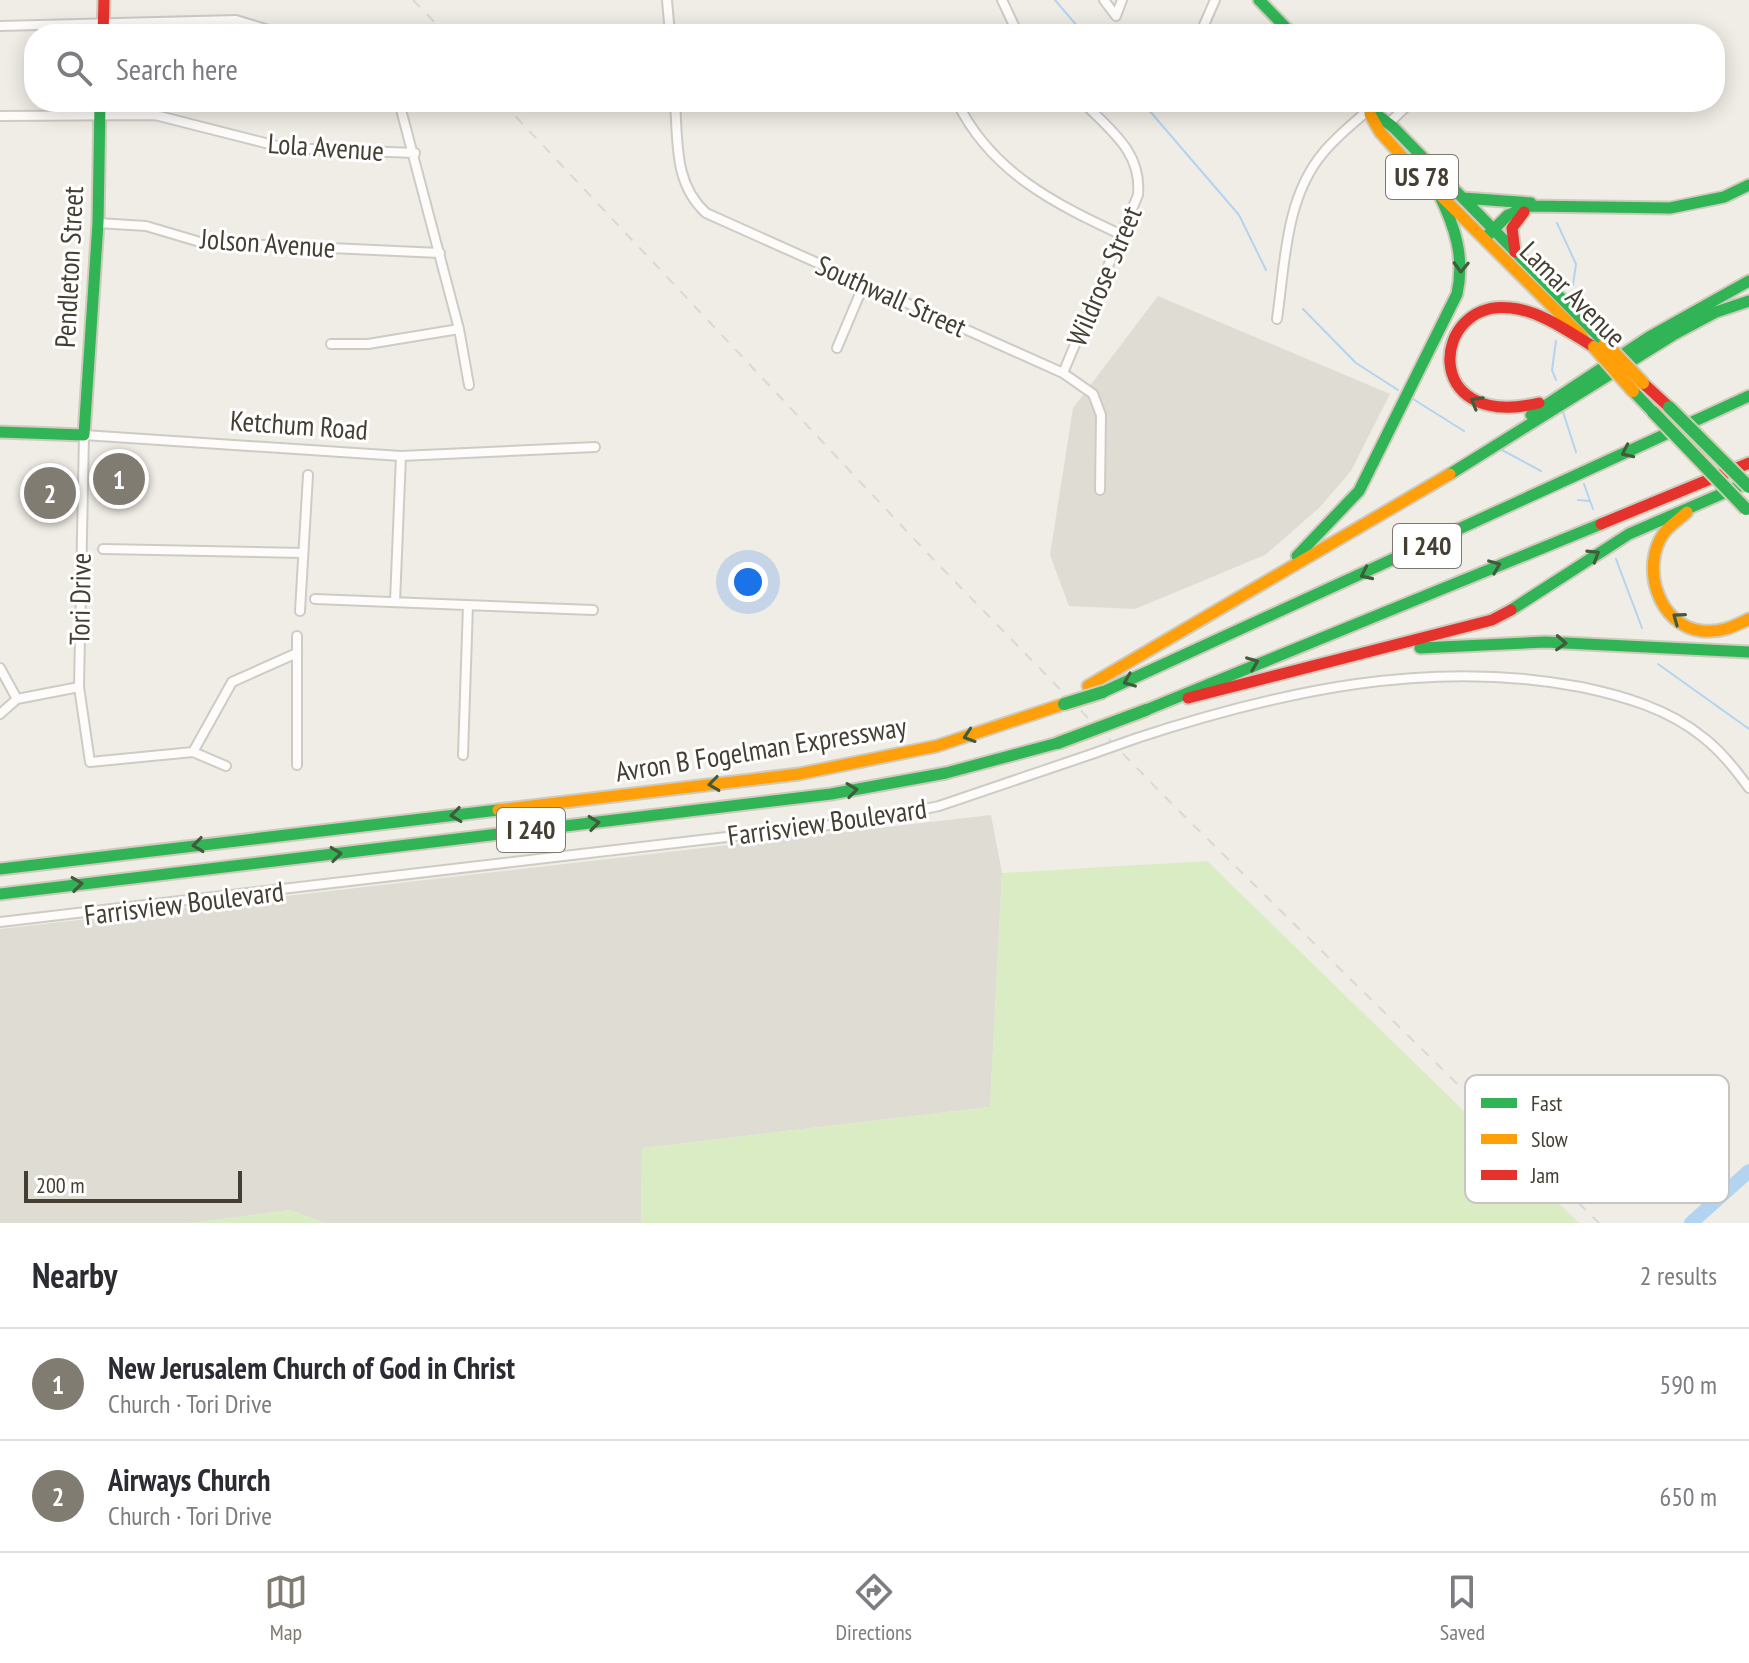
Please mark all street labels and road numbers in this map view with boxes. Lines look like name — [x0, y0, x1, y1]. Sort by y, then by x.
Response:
street label: Lola Avenue — [267, 124, 385, 169]
road number: US 78 — [1386, 155, 1458, 199]
street label: Pendleton Street — [46, 185, 91, 349]
street label: Wildrose Street — [1058, 200, 1150, 351]
street label: Jolson Avenue — [198, 219, 337, 266]
street label: Lamar Avenue — [1512, 233, 1634, 355]
street label: Southwall Street — [810, 246, 973, 345]
street label: Ketchum Road — [229, 401, 369, 448]
road number: I 240 — [1393, 524, 1461, 568]
street label: Tori Drive — [60, 553, 99, 645]
street label: Avron B Fogelman Expressway — [613, 707, 909, 790]
street label: Farrisview Boulevard — [725, 789, 929, 854]
road number: I 240 — [497, 808, 565, 852]
street label: Farrisview Boulevard — [82, 872, 286, 933]

